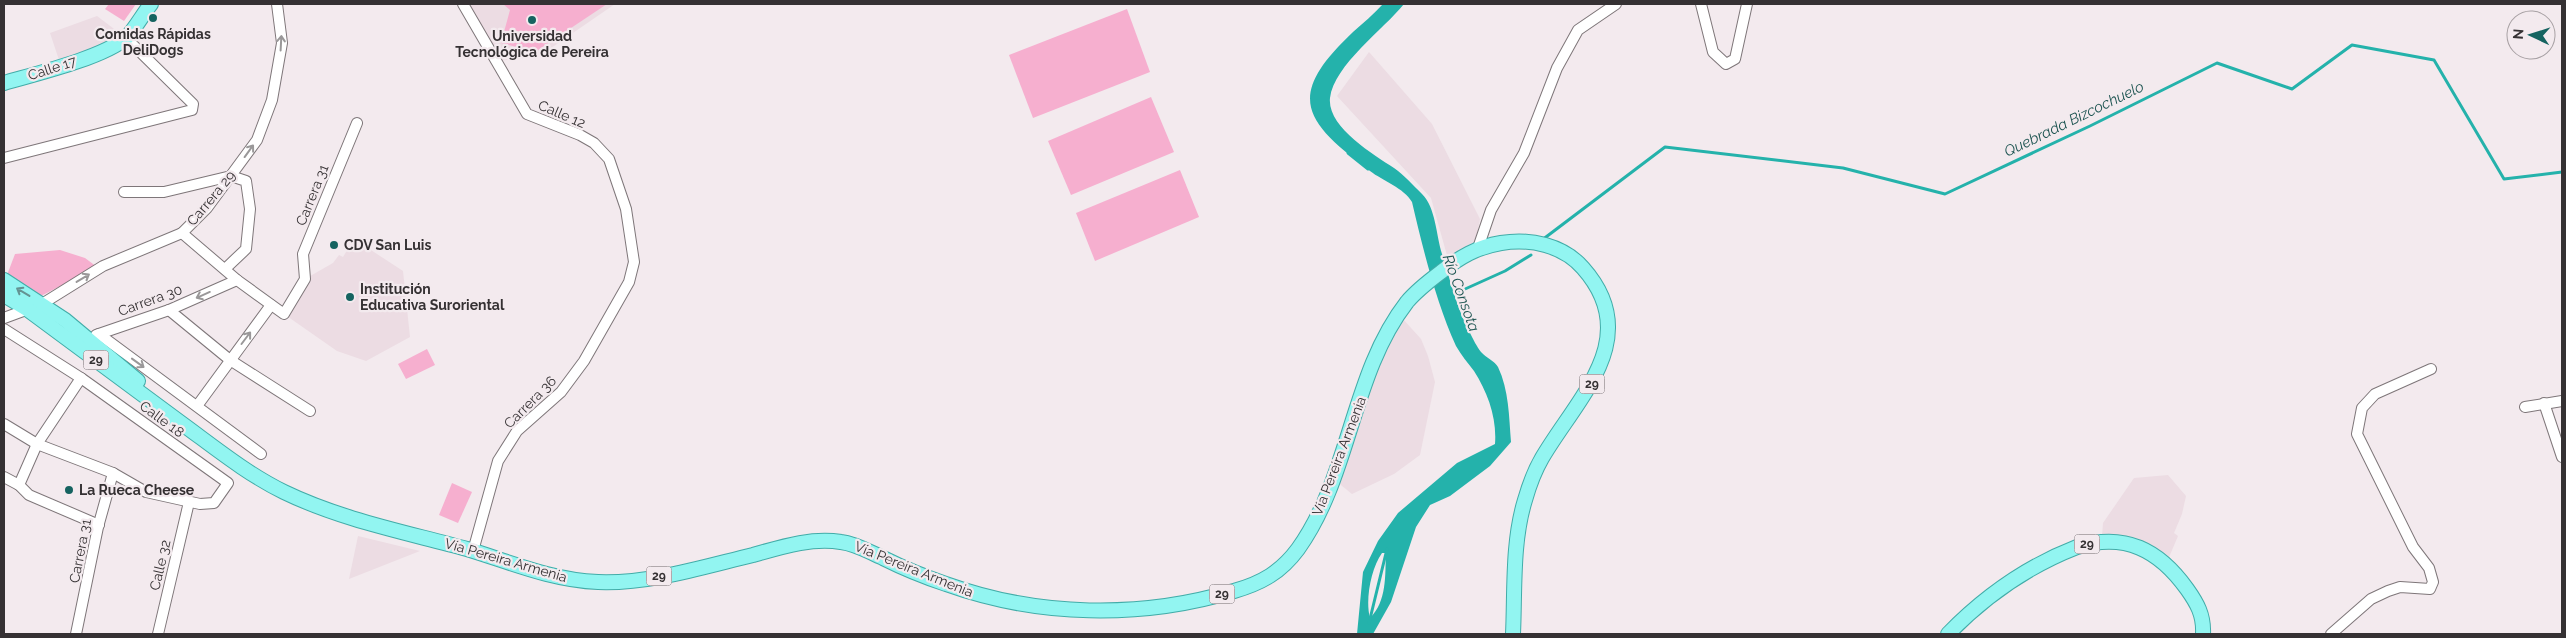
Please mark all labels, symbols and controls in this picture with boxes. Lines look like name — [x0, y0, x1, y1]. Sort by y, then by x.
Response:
north arrow — [2506, 10, 2556, 60]
marker: Comidas Rápidas DeliDogs — [147, 12, 159, 24]
marker: Universidad Tecnológica de Pereira — [526, 14, 538, 26]
place label: Comidas Rápidas DeliDogs — [95, 26, 211, 58]
place label: Universidad Tecnológica de Pereira — [455, 28, 609, 60]
text: N — [2510, 28, 2526, 40]
one-way arrow — [277, 35, 286, 51]
street label: Calle 17 — [26, 53, 79, 83]
water label: Quebrada Bizcochuelo — [2001, 77, 2147, 161]
street label: Calle 12 — [536, 97, 588, 131]
one-way arrow — [244, 144, 254, 158]
street label: Carrera 31 — [292, 162, 332, 228]
street label: Carrera 29 — [183, 167, 239, 229]
place label: CDV San Luis — [344, 237, 431, 253]
marker: CDV San Luis — [328, 239, 340, 251]
water label: Río Consota — [1439, 252, 1483, 334]
one-way arrow — [76, 272, 90, 282]
street label: Carrera 30 — [116, 281, 184, 319]
place label: Institución Educativa Suroriental — [360, 281, 505, 313]
one-way arrow — [17, 286, 31, 296]
one-way arrow — [196, 291, 211, 300]
marker: Institución Educativa Suroriental — [344, 291, 356, 303]
one-way arrow — [241, 332, 252, 345]
road number: 29 — [84, 350, 108, 370]
one-way arrow — [131, 358, 145, 368]
street label: Carrera 36 — [501, 373, 559, 431]
road number: 29 — [1580, 374, 1604, 394]
street label: Vía Pereira Armenia — [1309, 394, 1369, 518]
street label: Calle 18 — [137, 398, 187, 440]
place label: La Rueca Cheese — [79, 482, 195, 498]
marker: La Rueca Cheese — [63, 484, 75, 496]
street label: Carrera 31 — [66, 518, 94, 584]
road number: 29 — [2074, 534, 2100, 554]
street label: Vía Pereira Armenia — [443, 535, 569, 585]
street label: Calle 32 — [146, 538, 174, 592]
street label: Vía Pereira Armenia — [852, 538, 976, 600]
road number: 29 — [646, 566, 672, 586]
road number: 29 — [1210, 584, 1234, 604]

